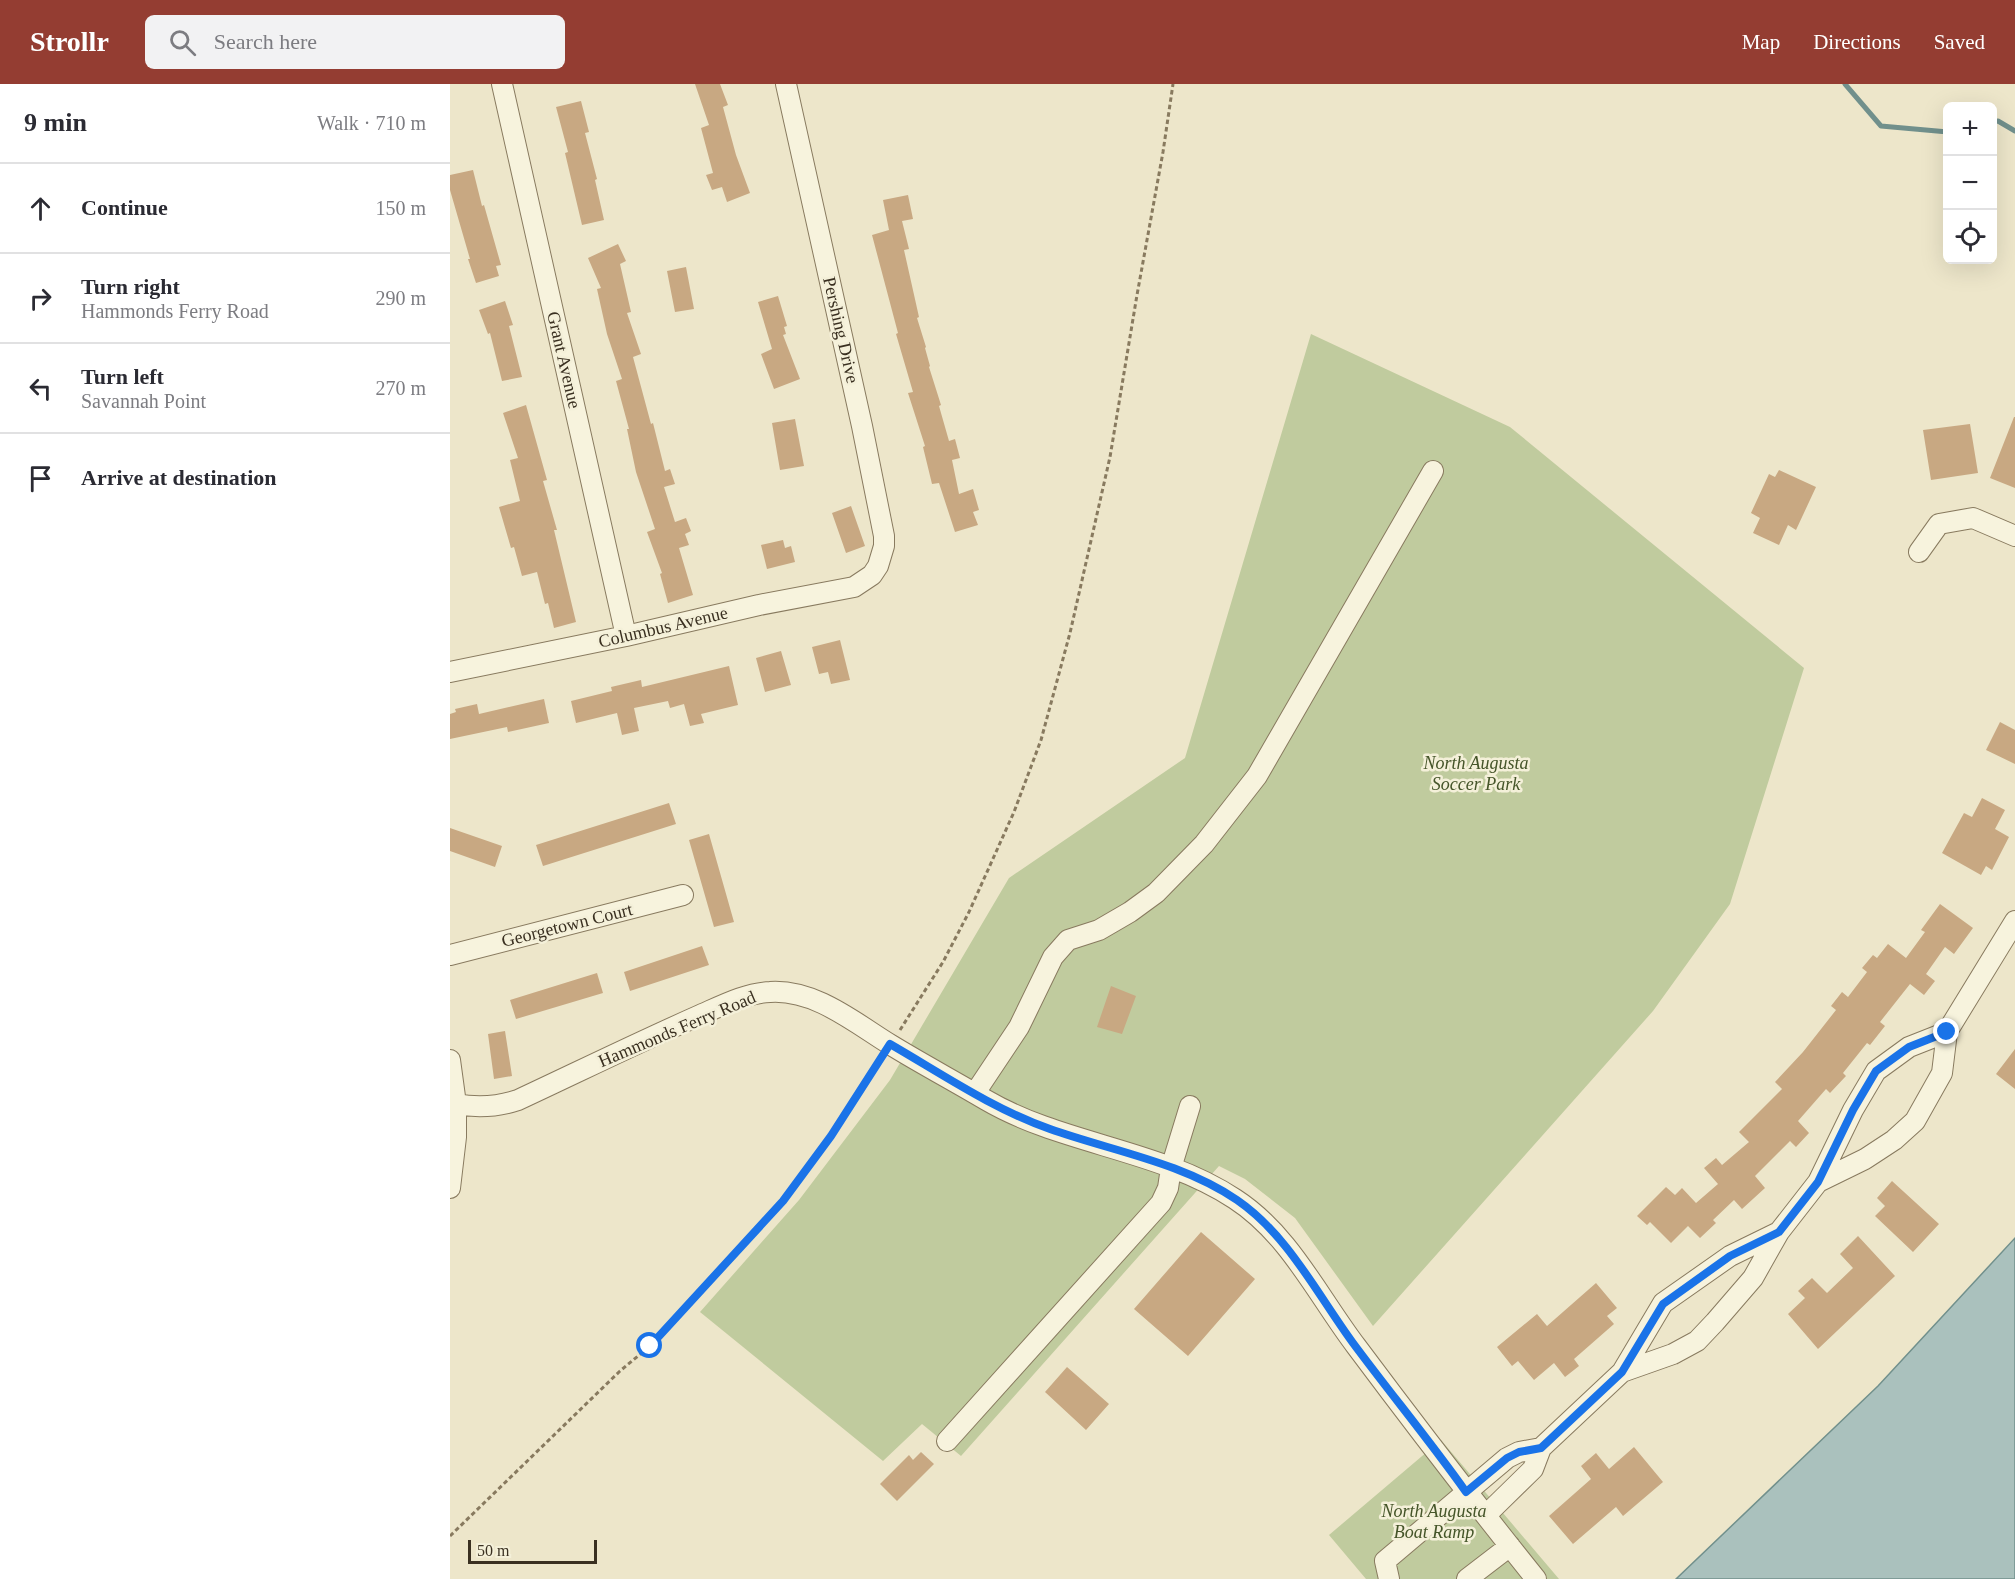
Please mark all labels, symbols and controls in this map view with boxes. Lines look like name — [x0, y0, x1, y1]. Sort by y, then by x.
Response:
search box — [145, 15, 565, 69]
text: Strollr — [30, 26, 109, 57]
icon: search — [166, 26, 199, 59]
text: Search here — [214, 29, 317, 54]
text: Map — [1742, 30, 1780, 54]
text: Directions — [1813, 30, 1901, 54]
text: Saved — [1934, 30, 1985, 54]
map controls — [1943, 102, 1997, 264]
button: + — [1943, 102, 1997, 156]
text: 9 min — [24, 108, 87, 137]
text: Walk · 710 m — [317, 112, 426, 134]
button: − — [1943, 156, 1997, 210]
icon: ahead — [24, 192, 57, 225]
text: Continue — [81, 195, 168, 220]
text: 150 m — [375, 197, 426, 219]
button: locate — [1943, 210, 1997, 264]
text: Turn right — [81, 274, 180, 299]
street label: Pershing Drive — [819, 275, 863, 385]
icon: right — [24, 282, 57, 315]
text: 290 m — [375, 287, 426, 309]
text: Hammonds Ferry Road — [81, 300, 269, 322]
street label: Grant Avenue — [543, 309, 585, 411]
text: Turn left — [81, 364, 164, 389]
icon: left — [24, 372, 57, 405]
text: 270 m — [375, 377, 426, 399]
text: Savannah Point — [81, 390, 206, 412]
icon: arrive — [24, 462, 57, 495]
text: Arrive at destination — [81, 465, 277, 490]
street label: Columbus Avenue — [596, 602, 730, 652]
park label: North Augusta Soccer Park — [1422, 753, 1529, 794]
street label: Georgetown Court — [499, 899, 635, 951]
street label: Hammonds Ferry Road — [595, 987, 759, 1071]
route end — [1933, 1018, 1959, 1044]
route start — [636, 1332, 662, 1358]
park label: North Augusta Boat Ramp — [1380, 1501, 1487, 1542]
scale bar — [468, 1537, 597, 1564]
text: 50 m — [477, 1542, 509, 1559]

